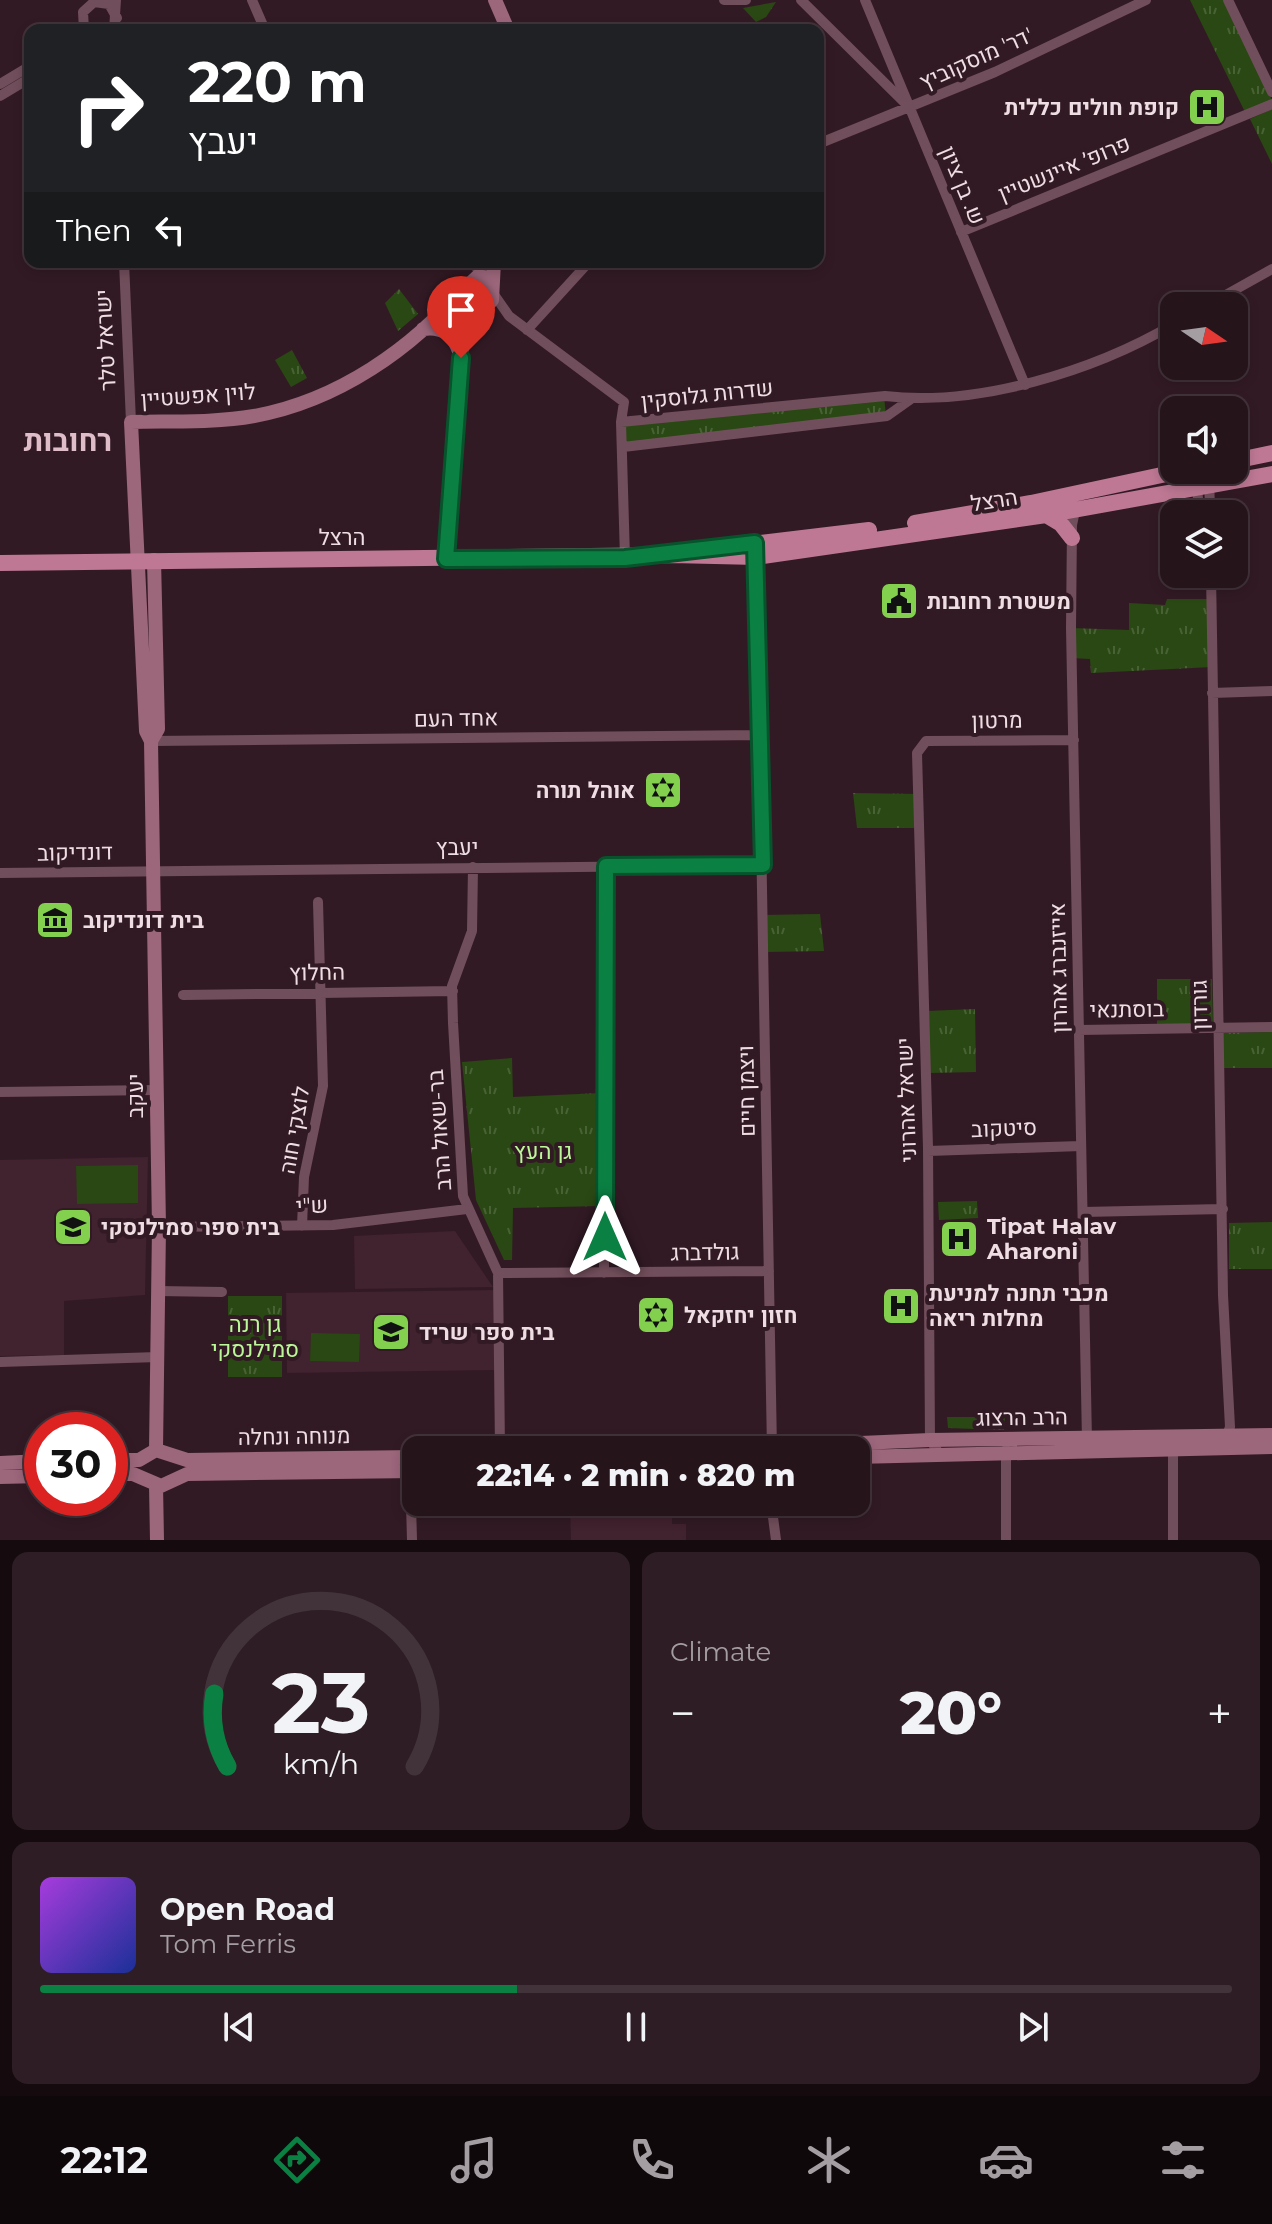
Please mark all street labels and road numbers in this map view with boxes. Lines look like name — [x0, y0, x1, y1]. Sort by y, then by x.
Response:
street label: דר' מוסקוביץ' — [915, 21, 1037, 96]
street label: פרופ׳ איינשטיין — [994, 130, 1134, 207]
street label: ש. בן ציון — [934, 142, 991, 229]
street label: ישראל טלר — [89, 288, 122, 391]
street label: שדרות גלוסקין — [640, 374, 774, 415]
street label: לוין אפשטיין — [140, 378, 256, 413]
street label: הרצל — [969, 483, 1019, 518]
street label: הרצל — [318, 524, 366, 551]
street label: אחד העם — [414, 704, 498, 733]
street label: מרטון — [971, 707, 1023, 734]
street label: יעבץ — [436, 834, 478, 861]
street label: דונדיקוב — [37, 838, 113, 867]
street label: אייזנברג אהרון — [1044, 903, 1073, 1033]
street label: החלוץ — [289, 959, 345, 986]
street label: גורדון — [1186, 980, 1213, 1030]
street label: בוסתנאי — [1089, 995, 1165, 1024]
street label: ישראל אהרוני — [891, 1037, 922, 1163]
street label: ויצמן חיים — [732, 1045, 761, 1137]
street label: בר-שאול הרב — [422, 1068, 457, 1191]
street label: יעקב — [122, 1074, 149, 1118]
street label: לוצקי חוה — [273, 1084, 315, 1176]
street label: סיטקוב — [971, 1114, 1037, 1143]
street label: ש"י — [295, 1191, 329, 1220]
street label: גולדברג — [670, 1238, 740, 1267]
street label: הרב הרצוג — [976, 1403, 1068, 1432]
street label: מנוחה ונחלה — [238, 1422, 350, 1451]

